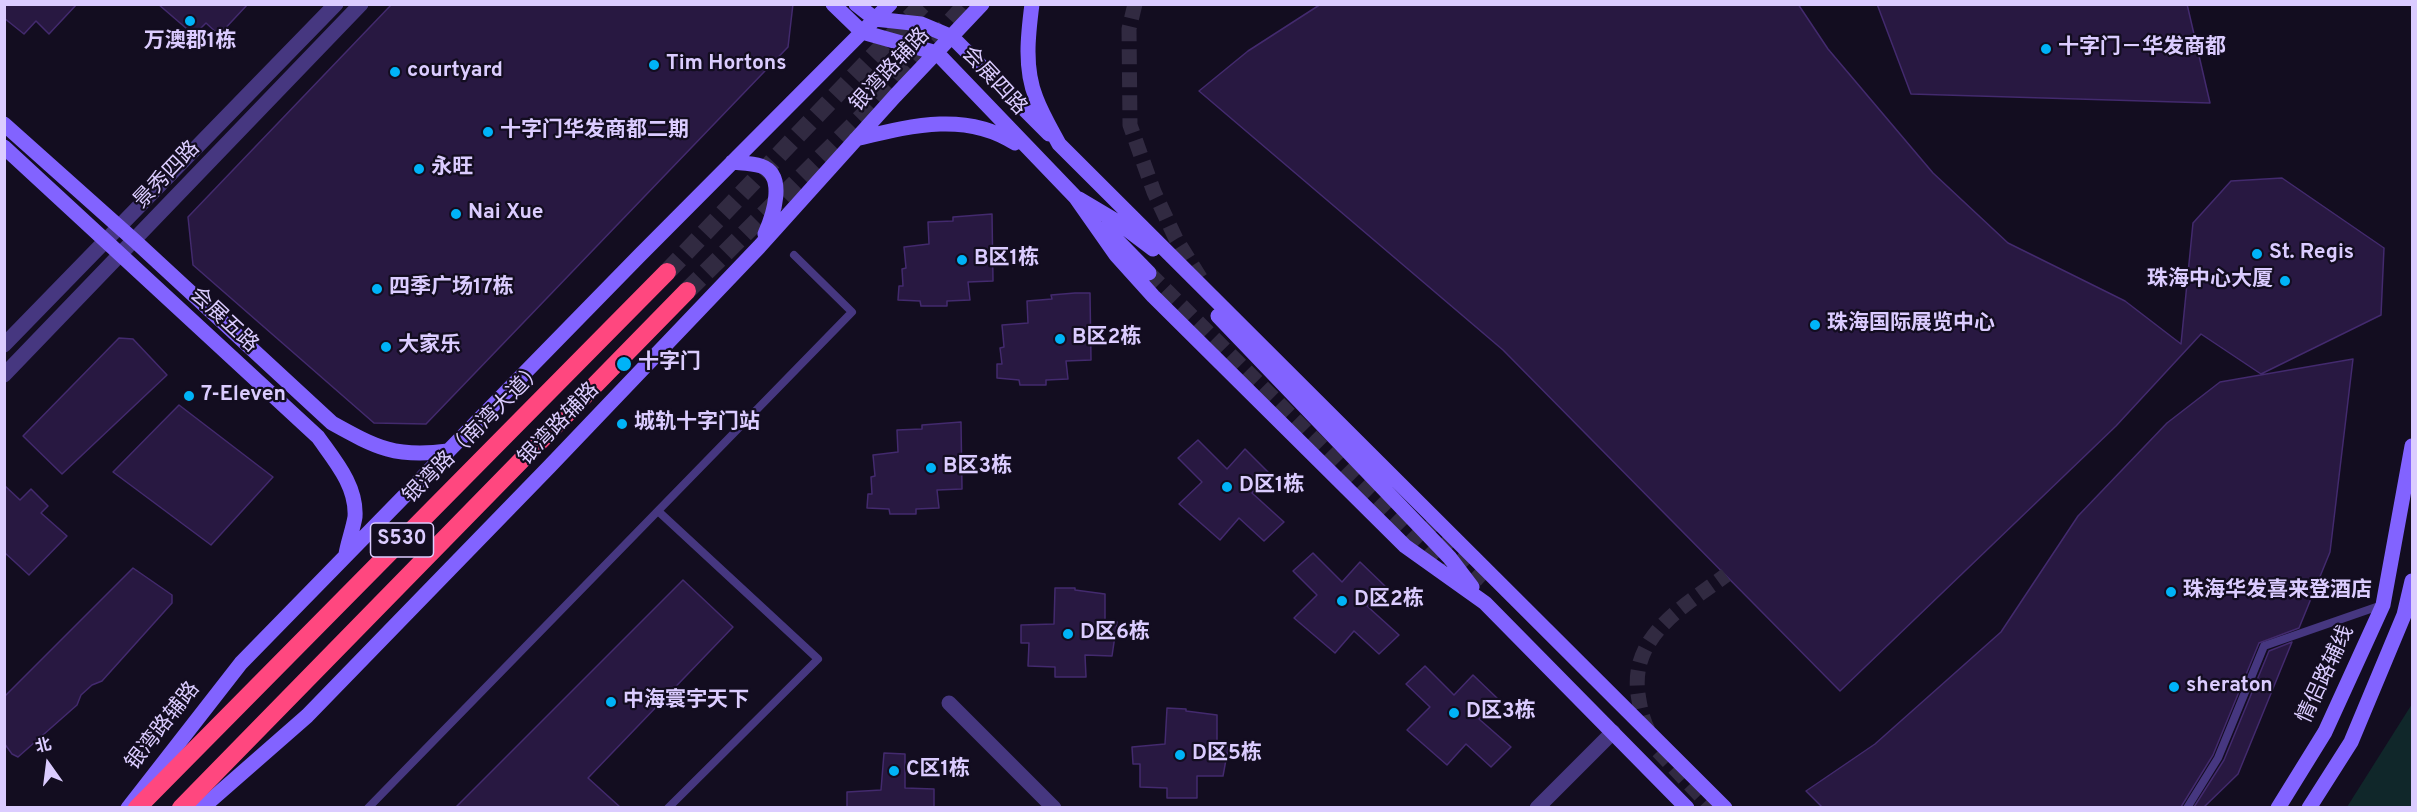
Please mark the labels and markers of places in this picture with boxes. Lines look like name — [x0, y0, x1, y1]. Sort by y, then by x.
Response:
marker: 万澳郡1栋 — [183, 14, 197, 28]
place label: 万澳郡1栋 — [144, 30, 236, 56]
place label: 十字门－华发商都 — [2058, 36, 2226, 62]
marker: 十字门－华发商都 — [2039, 42, 2053, 56]
place label: Tim Hortons — [666, 52, 787, 78]
marker: Tim Hortons — [647, 58, 661, 72]
place label: courtyard — [407, 59, 503, 85]
marker: courtyard — [388, 65, 402, 79]
place label: 十字门华发商都二期 — [500, 119, 689, 145]
marker: 十字门华发商都二期 — [481, 125, 495, 139]
place label: 永旺 — [431, 156, 473, 182]
marker: 永旺 — [412, 162, 426, 176]
place label: Nai Xue — [468, 201, 543, 227]
marker: Nai Xue — [449, 207, 463, 221]
place label: St. Regis — [2269, 241, 2354, 267]
place label: B区1栋 — [974, 247, 1039, 273]
marker: St. Regis — [2250, 247, 2264, 261]
marker: B区1栋 — [955, 253, 969, 267]
place label: 珠海中心大厦 — [2147, 268, 2273, 294]
marker: 珠海中心大厦 — [2278, 274, 2292, 288]
place label: 四季广场17栋 — [389, 276, 514, 302]
marker: 四季广场17栋 — [370, 282, 384, 296]
place label: 珠海国际展览中心 — [1827, 312, 1995, 338]
marker: 珠海国际展览中心 — [1808, 318, 1822, 332]
place label: B区2栋 — [1072, 326, 1141, 352]
marker: B区2栋 — [1053, 332, 1067, 346]
place label: 大家乐 — [398, 334, 461, 360]
marker: 大家乐 — [379, 340, 393, 354]
place label: 十字门 — [638, 351, 701, 377]
marker: 十字门 — [615, 355, 633, 373]
place label: 7-Eleven — [201, 383, 286, 409]
marker: 7-Eleven — [182, 389, 196, 403]
place label: 城轨十字门站 — [634, 411, 760, 437]
marker: 城轨十字门站 — [615, 417, 629, 431]
place label: B区3栋 — [943, 455, 1012, 481]
marker: B区3栋 — [924, 461, 938, 475]
place label: D区1栋 — [1239, 474, 1304, 500]
marker: D区1栋 — [1220, 480, 1234, 494]
place label: 珠海华发喜来登酒店 — [2183, 579, 2372, 605]
marker: 珠海华发喜来登酒店 — [2164, 585, 2178, 599]
place label: D区2栋 — [1354, 588, 1424, 614]
marker: D区2栋 — [1335, 594, 1349, 608]
place label: D区6栋 — [1080, 621, 1150, 647]
marker: D区6栋 — [1061, 627, 1075, 641]
place label: sheraton — [2186, 674, 2273, 700]
marker: sheraton — [2167, 680, 2181, 694]
place label: 中海寰宇天下 — [623, 689, 749, 715]
marker: 中海寰宇天下 — [604, 695, 618, 709]
place label: D区3栋 — [1466, 700, 1535, 726]
marker: D区3栋 — [1447, 706, 1461, 720]
place label: D区5栋 — [1192, 742, 1262, 768]
marker: D区5栋 — [1173, 748, 1187, 762]
place label: C区1栋 — [906, 758, 970, 784]
marker: C区1栋 — [887, 764, 901, 778]

